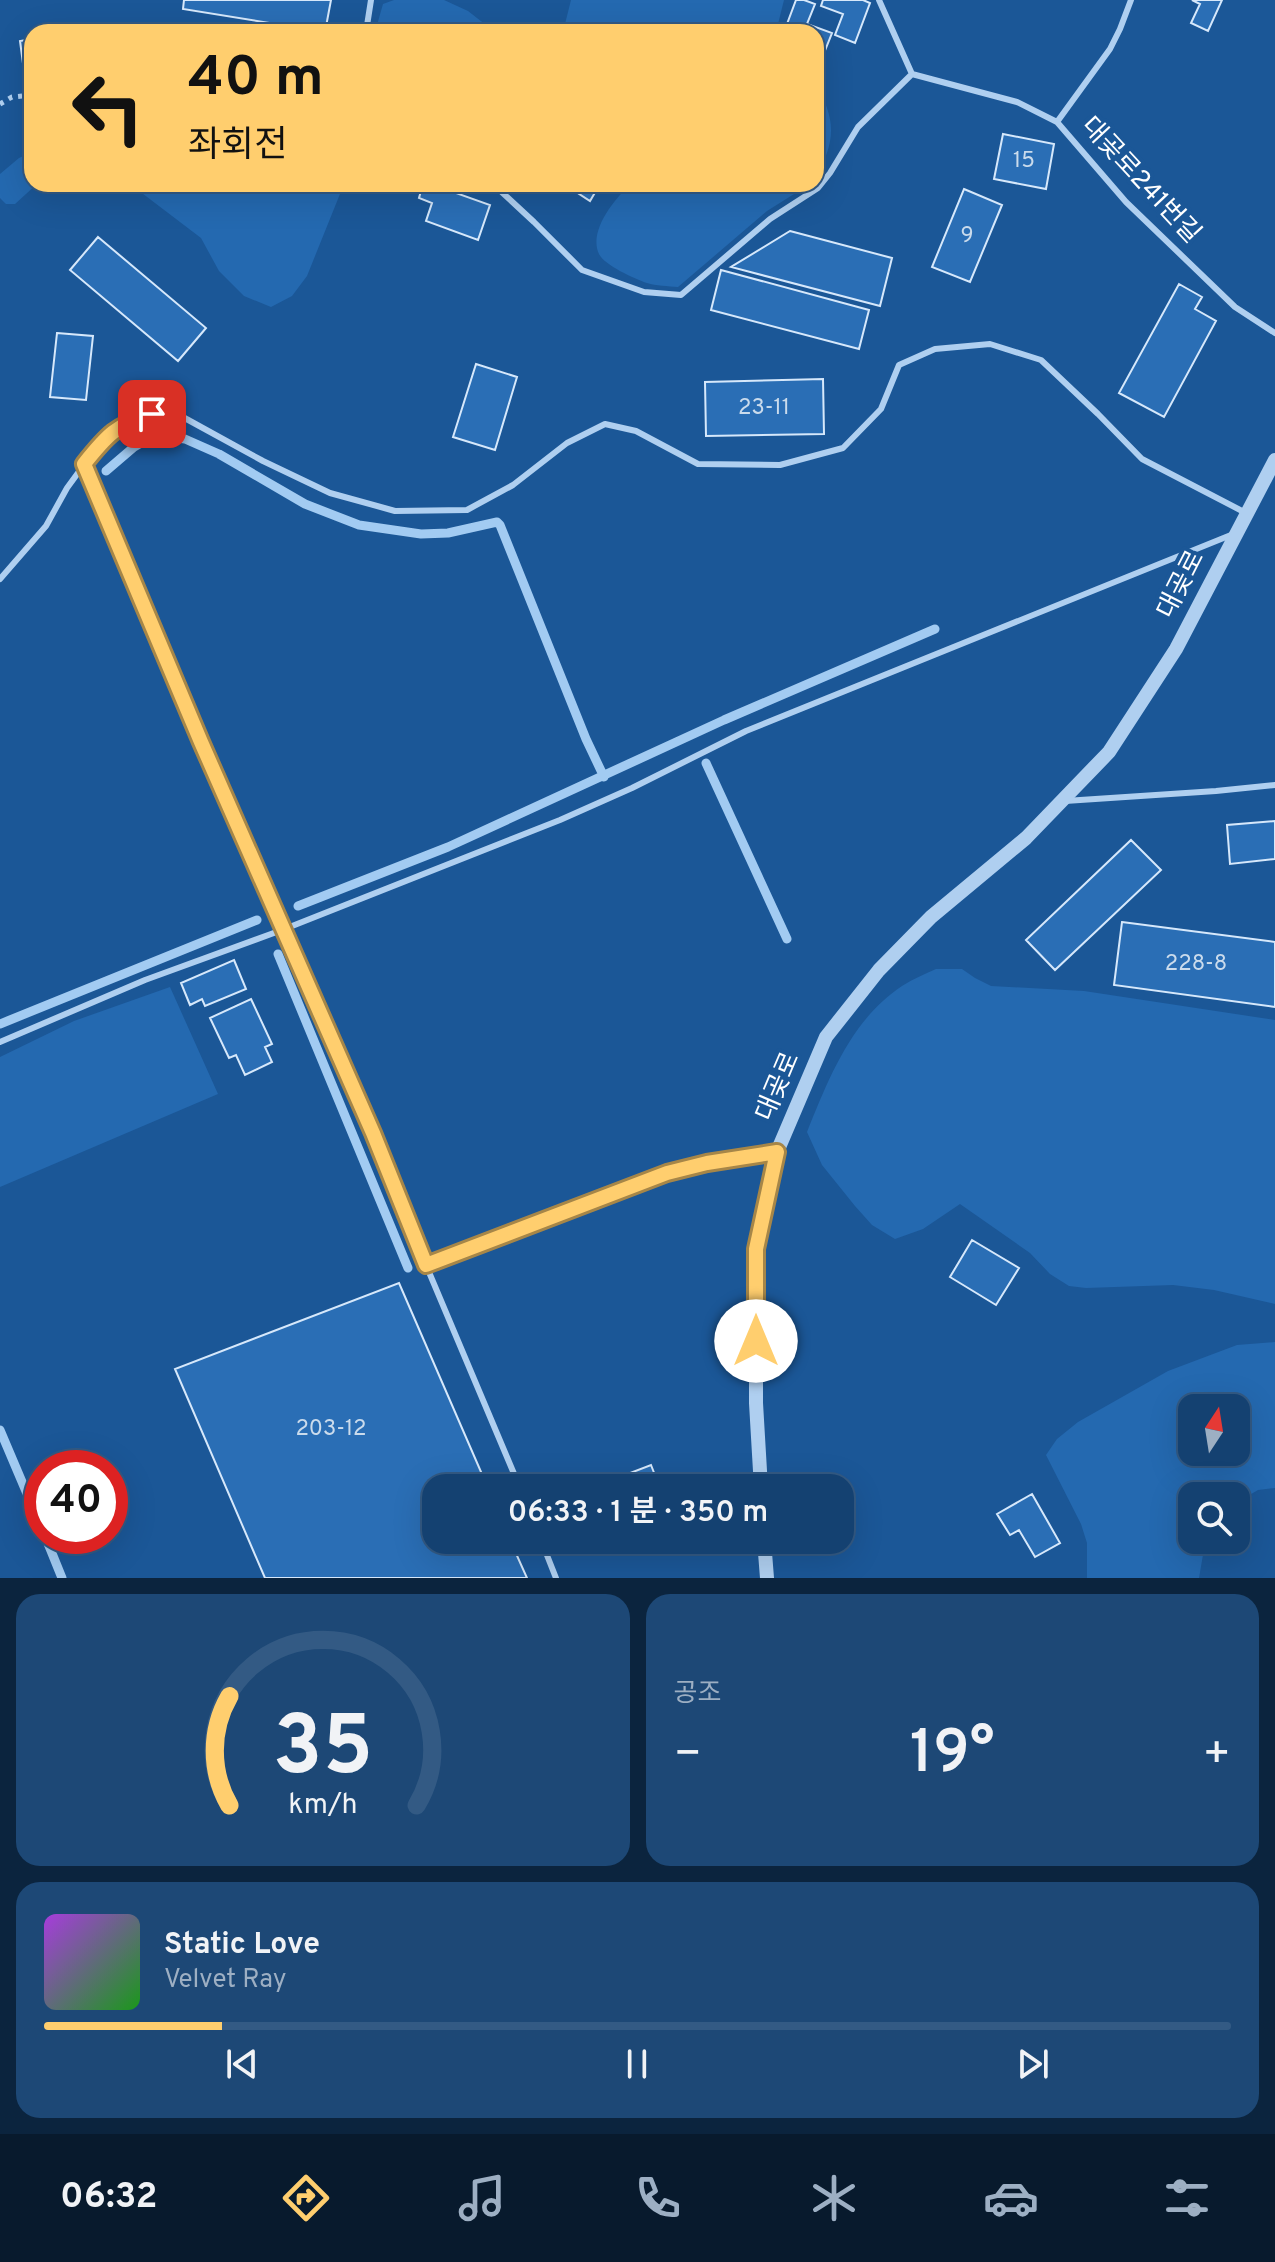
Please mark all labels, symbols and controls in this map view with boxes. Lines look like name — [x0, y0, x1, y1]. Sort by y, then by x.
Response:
text: 40 m — [188, 45, 324, 115]
icon: left — [56, 56, 160, 160]
street label: 대곶로241번길 — [1073, 111, 1207, 251]
text: 좌회전 — [188, 124, 287, 170]
house number: 15 — [1013, 148, 1035, 175]
house number: 9 — [960, 223, 974, 250]
pin — [118, 380, 186, 448]
icon: arrive — [130, 392, 174, 436]
house number: 23-11 — [738, 395, 790, 422]
street label: 대곶로 — [1151, 546, 1213, 624]
house number: 228-8 — [1165, 951, 1227, 978]
street label: 대곶로 — [750, 1048, 808, 1126]
position arrow — [714, 1299, 798, 1383]
north arrow — [1178, 1394, 1250, 1466]
map controls — [1178, 1394, 1250, 1554]
house number: 203-12 — [295, 1416, 367, 1443]
speed limit sign: 40 — [24, 1450, 128, 1554]
button: search — [1178, 1482, 1250, 1554]
text: 06:33 · 1 분 · 350 m — [508, 1495, 768, 1532]
text: 공조 — [674, 1678, 721, 1711]
text: 35 — [272, 1699, 373, 1804]
text: 19° — [910, 1718, 995, 1794]
text: − — [674, 1728, 702, 1784]
text: + — [1203, 1728, 1231, 1784]
text: km/h — [288, 1788, 357, 1824]
text: Static Love — [164, 1927, 320, 1964]
text: Velvet Ray — [164, 1964, 287, 1997]
icon: previous — [220, 2042, 264, 2086]
icon: pause — [615, 2042, 659, 2086]
icon: next — [1011, 2042, 1055, 2086]
icon: directions — [278, 2170, 334, 2226]
icon: music — [454, 2170, 510, 2226]
icon: phone — [630, 2170, 686, 2226]
icon: climate — [806, 2170, 862, 2226]
icon: car — [983, 2170, 1039, 2226]
icon: filters — [1159, 2170, 1215, 2226]
text: 06:32 — [60, 2175, 158, 2221]

